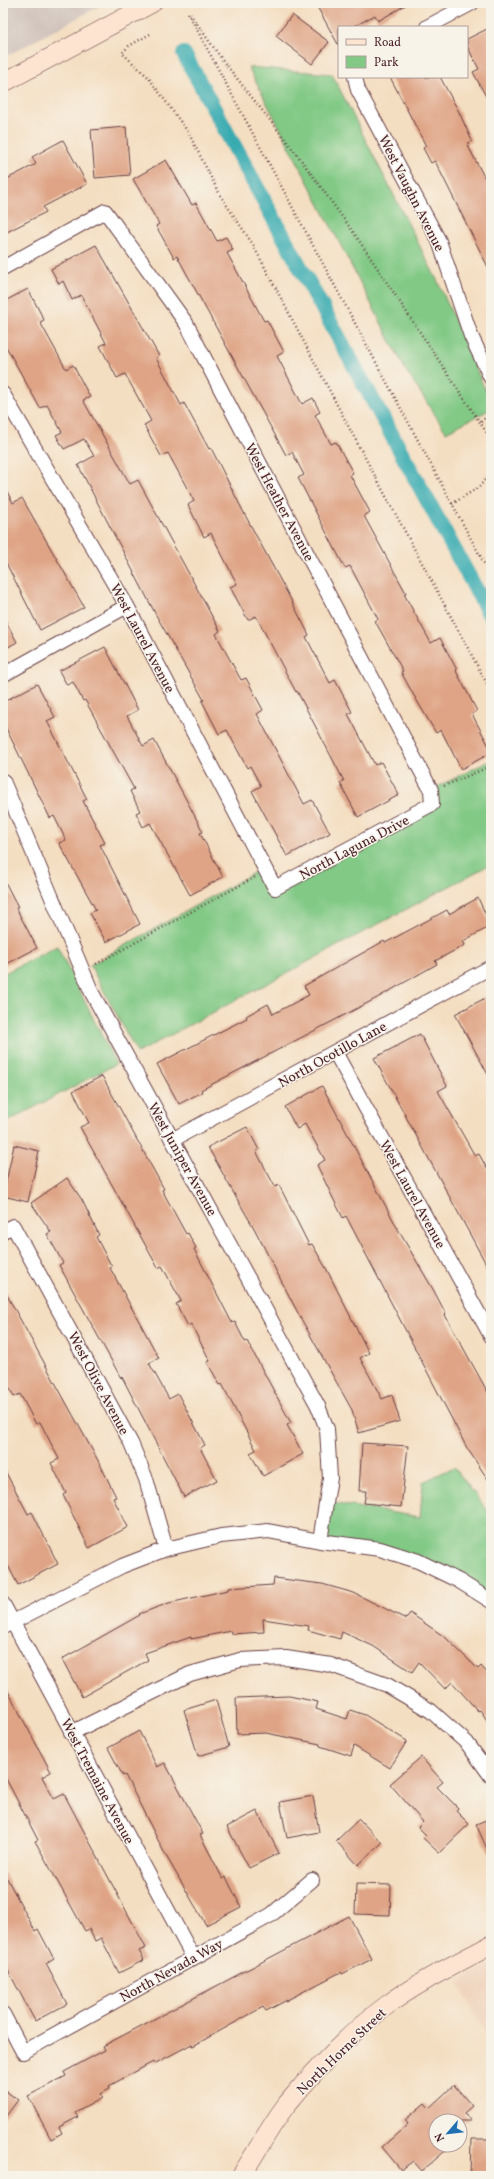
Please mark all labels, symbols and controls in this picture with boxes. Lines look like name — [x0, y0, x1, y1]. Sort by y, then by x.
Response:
legend — [338, 26, 468, 78]
text: Road — [374, 35, 401, 51]
text: Park — [374, 55, 399, 71]
street label: West Vaughn Avenue — [373, 132, 448, 256]
street label: West Heather Avenue — [239, 440, 318, 566]
street label: West Laurel Avenue — [105, 581, 179, 697]
street label: North Laguna Drive — [296, 811, 413, 885]
street label: North Ocotillo Lane — [275, 1017, 391, 1093]
street label: West Juniper Avenue — [142, 1099, 221, 1220]
street label: West Laurel Avenue — [374, 1137, 450, 1253]
street label: West Olive Avenue — [62, 1329, 133, 1439]
street label: West Tremaine Avenue — [55, 1715, 138, 1848]
street label: North Nevada Way — [117, 1935, 227, 2008]
street label: North Horne Street — [293, 2004, 391, 2100]
north arrow — [428, 2113, 468, 2153]
text: N — [432, 2130, 449, 2144]

